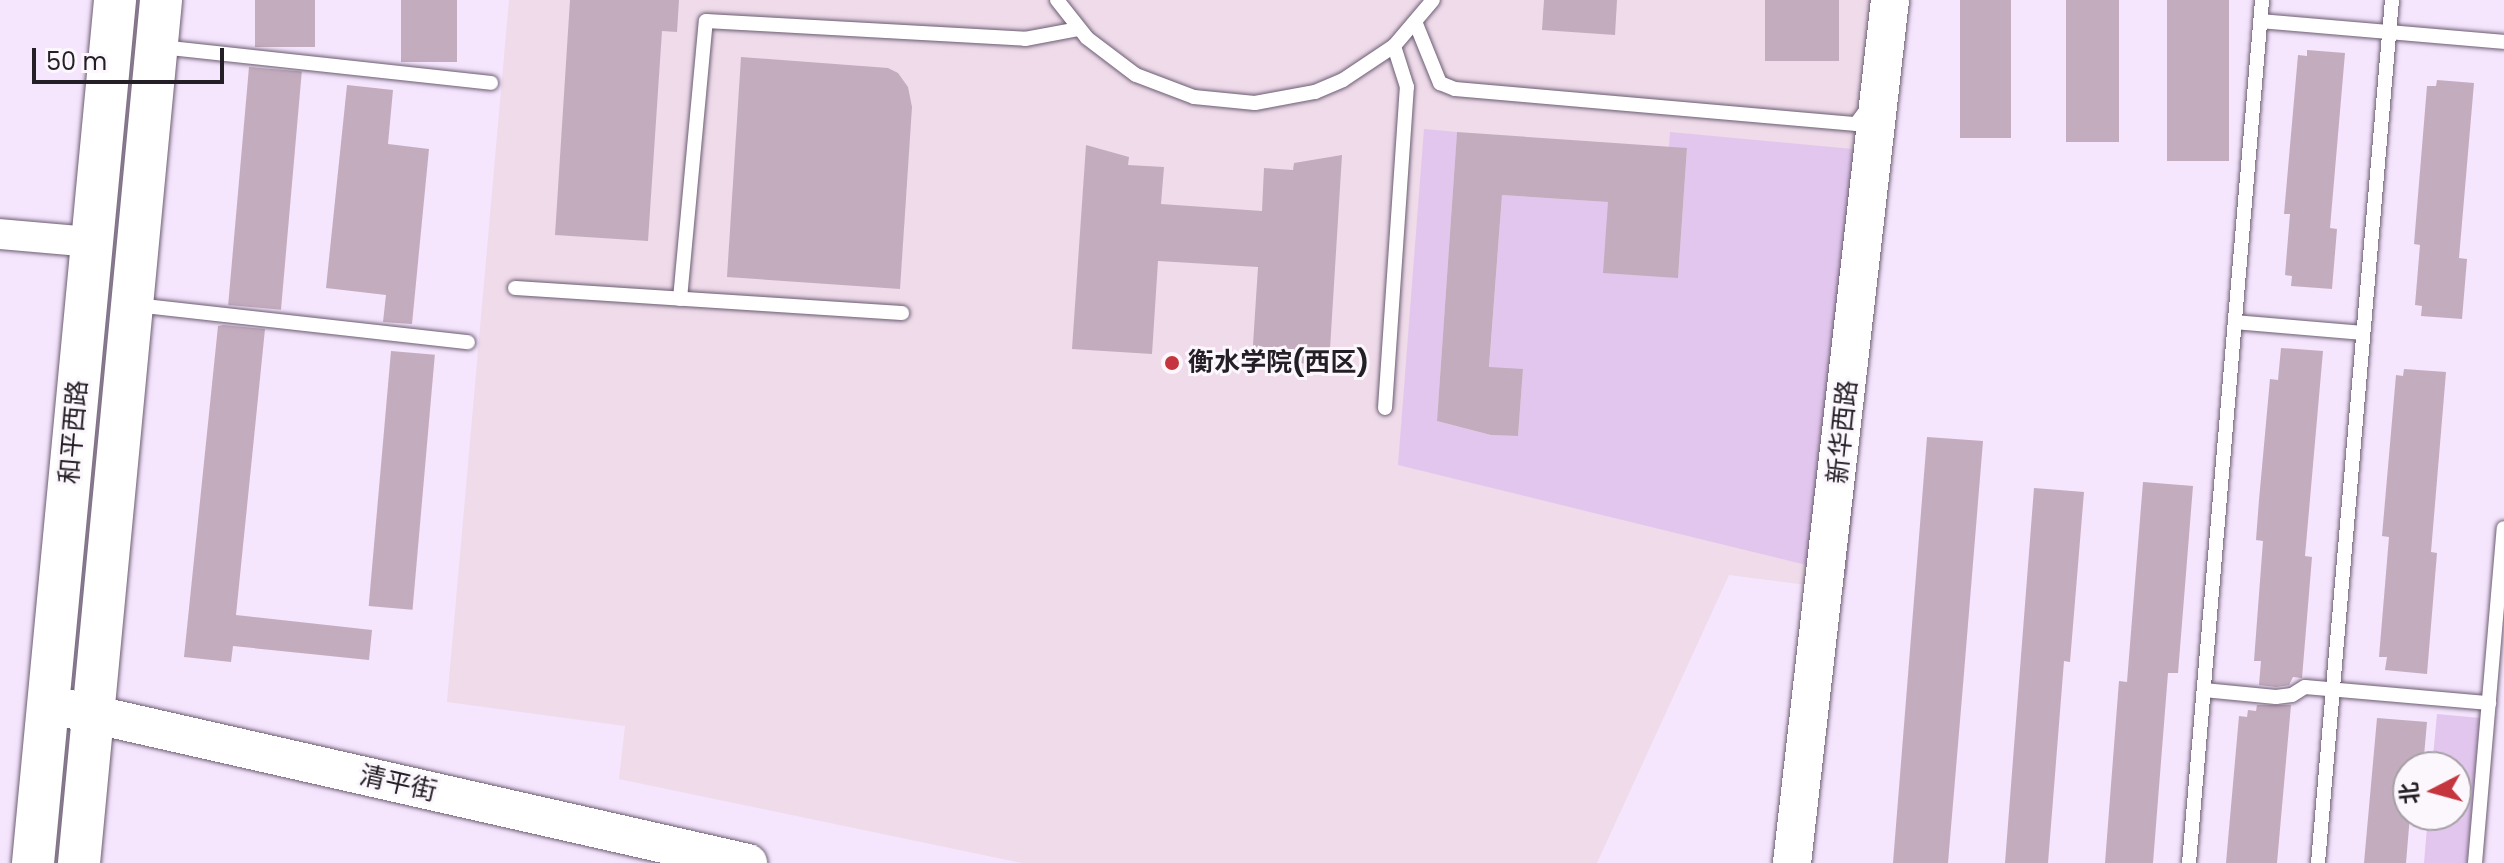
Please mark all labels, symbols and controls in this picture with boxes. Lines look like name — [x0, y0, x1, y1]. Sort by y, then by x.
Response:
scale bar — [36, 32, 228, 82]
text: 50 m — [46, 45, 107, 78]
place label: 衡水学院(西区) — [1188, 347, 1369, 379]
marker: 衡水学院(西区) — [1163, 354, 1181, 372]
street label: 和平西路 — [54, 379, 94, 485]
street label: 新华西路 — [1822, 379, 1864, 485]
north arrow — [2392, 751, 2472, 831]
street label: 清平街 — [356, 760, 440, 808]
text: 北 — [2393, 781, 2426, 806]

